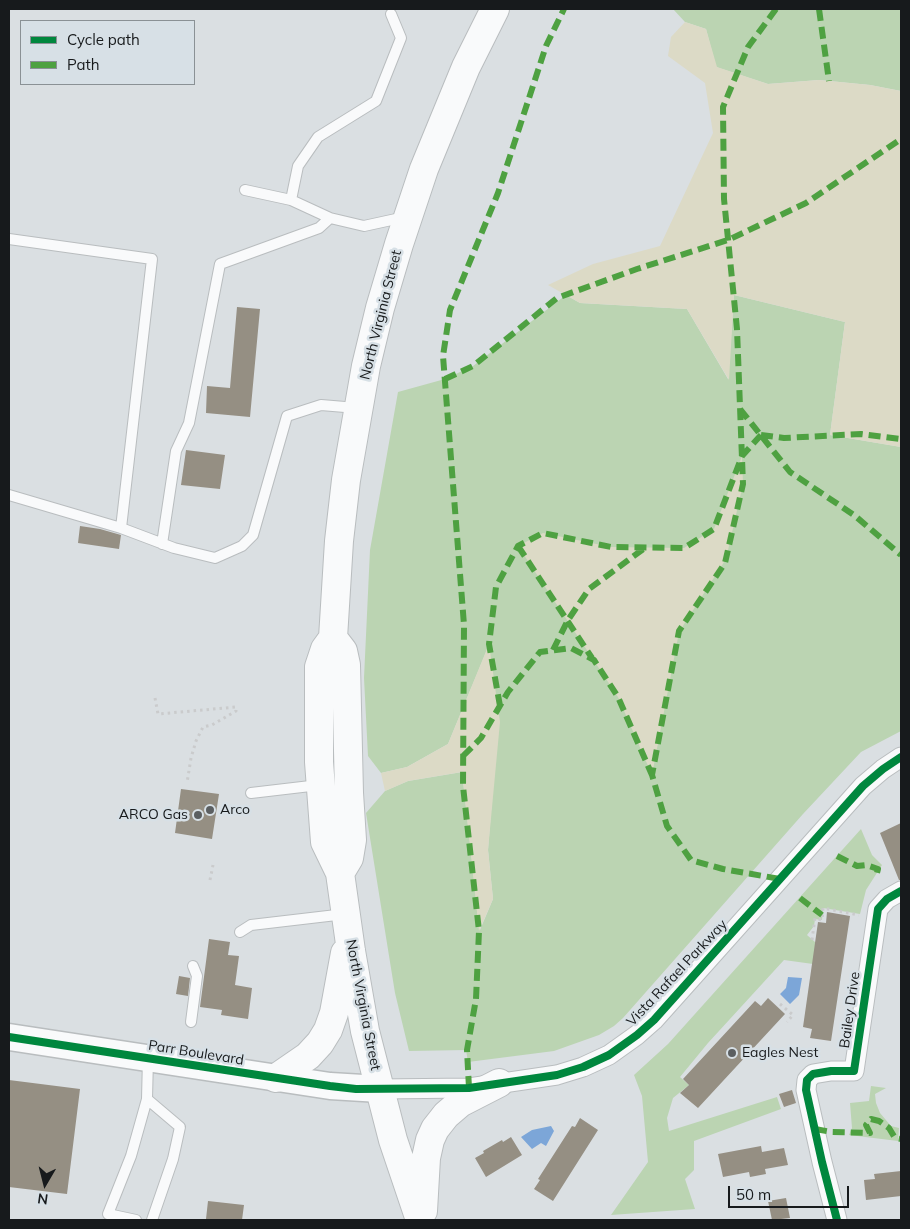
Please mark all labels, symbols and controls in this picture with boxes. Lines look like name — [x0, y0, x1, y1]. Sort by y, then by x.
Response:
legend — [20, 20, 195, 85]
text: Cycle path — [67, 30, 140, 49]
text: Path — [67, 55, 99, 74]
street label: North Virginia Street — [357, 249, 405, 381]
place label: Arco — [220, 802, 250, 818]
marker: Arco — [204, 804, 216, 816]
place label: ARCO Gas — [119, 807, 188, 823]
marker: ARCO Gas — [192, 809, 204, 821]
street label: Vista Rafael Parkway — [623, 916, 731, 1030]
street label: North Virginia Street — [342, 938, 384, 1072]
street label: Bailey Drive — [836, 971, 864, 1049]
street label: Parr Boulevard — [147, 1037, 245, 1069]
place label: Eagles Nest — [742, 1045, 818, 1061]
marker: Eagles Nest — [726, 1047, 738, 1059]
north arrow — [20, 1159, 70, 1209]
scale bar — [730, 1176, 851, 1208]
text: 50 m — [736, 1185, 771, 1204]
text: N — [36, 1189, 49, 1209]

